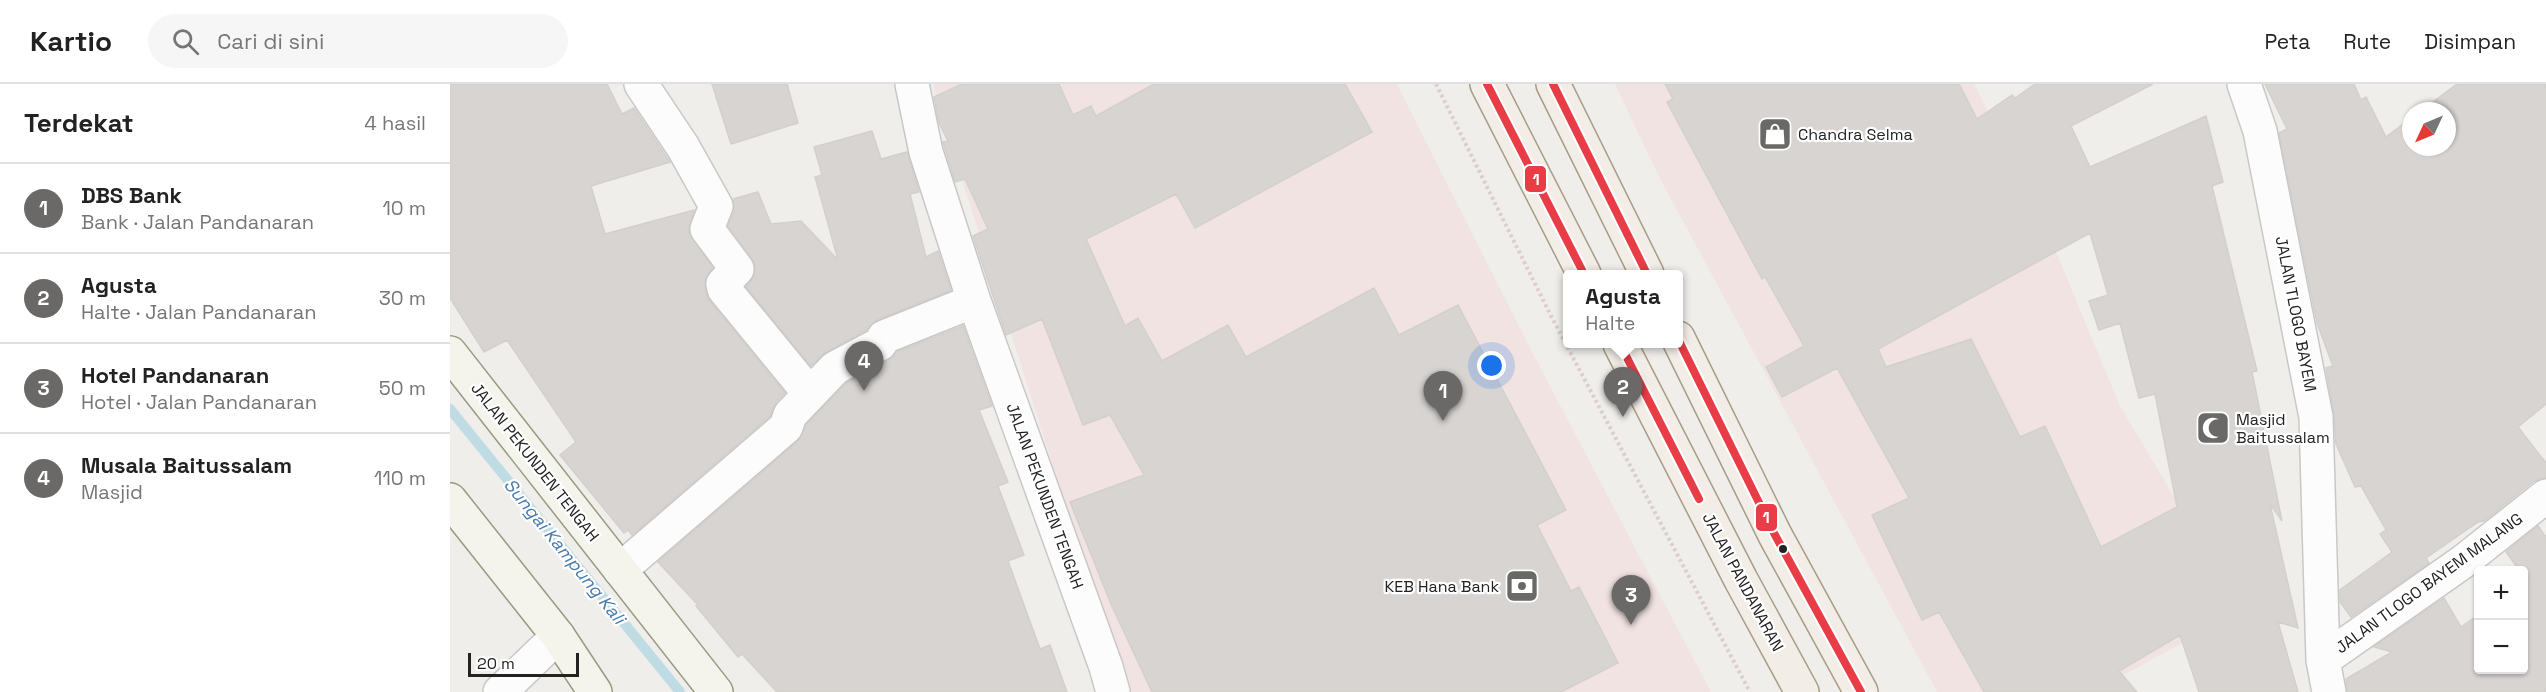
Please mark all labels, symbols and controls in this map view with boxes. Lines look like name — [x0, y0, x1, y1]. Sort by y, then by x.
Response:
search box — [148, 14, 568, 68]
text: Kartio — [30, 23, 112, 59]
icon: search — [169, 25, 202, 58]
text: Cari di sini — [217, 27, 324, 55]
text: Peta — [2264, 28, 2310, 55]
text: Rute — [2343, 28, 2391, 55]
text: Disimpan — [2424, 28, 2516, 55]
north arrow — [2402, 102, 2456, 156]
text: Terdekat — [24, 106, 134, 140]
text: 4 hasil — [364, 110, 426, 136]
shop icon: Chandra Selma — [1757, 116, 1793, 152]
place label: Chandra Selma — [1798, 124, 1913, 145]
line badge: 1 — [1524, 165, 1547, 193]
text: 1 — [1532, 169, 1540, 190]
text: DBS Bank — [81, 181, 182, 209]
text: 1 — [39, 195, 48, 221]
text: 10 m — [382, 195, 426, 221]
text: Bank · Jalan Pandanaran — [81, 209, 314, 235]
street label: JALAN TLOGO BAYEM — [2271, 234, 2321, 394]
popup — [1563, 270, 1683, 348]
text: Agusta — [81, 271, 157, 299]
text: Agusta — [1585, 282, 1661, 310]
text: 2 — [38, 285, 49, 311]
text: 30 m — [379, 285, 426, 311]
text: Halte · Jalan Pandanaran — [81, 299, 317, 325]
text: Halte — [1585, 310, 1635, 336]
pin: 4 — [844, 342, 884, 391]
your location — [1477, 351, 1506, 380]
text: Hotel Pandanaran — [81, 361, 269, 389]
pin: 2 — [1604, 368, 1642, 417]
pin: 1 — [1424, 372, 1462, 421]
text: 3 — [37, 375, 50, 401]
text: 50 m — [379, 375, 426, 401]
street label: JALAN PEKUNDEN TENGAH — [466, 378, 604, 546]
text: Hotel · Jalan Pandanaran — [81, 389, 317, 415]
street label: JALAN PEKUNDEN TENGAH — [1002, 400, 1088, 592]
place label: Masjid Baitussalam — [2236, 409, 2330, 448]
mosque icon: Masjid Baitussalam — [2195, 410, 2231, 446]
text: Musala Baitussalam — [81, 451, 292, 479]
text: 4 — [37, 465, 50, 491]
text: 110 m — [374, 465, 426, 491]
water label: Sungai Kampung Kali — [499, 474, 632, 631]
text: Masjid — [81, 479, 143, 505]
line badge: 1 — [1755, 503, 1778, 532]
text: 1 — [1762, 507, 1770, 528]
street label: JALAN TLOGO BAYEM MALANG — [2331, 508, 2527, 658]
street label: JALAN PANDANARAN — [1698, 509, 1788, 655]
unlabelled marker — [1777, 543, 1789, 555]
map controls — [2474, 566, 2528, 674]
button: + — [2474, 566, 2528, 620]
bank icon: KEB Hana Bank — [1504, 568, 1540, 604]
place label: KEB Hana Bank — [1385, 576, 1499, 597]
pin: 3 — [1612, 576, 1650, 625]
button: − — [2474, 620, 2528, 674]
scale bar — [468, 650, 579, 678]
text: 20 m — [477, 653, 515, 674]

